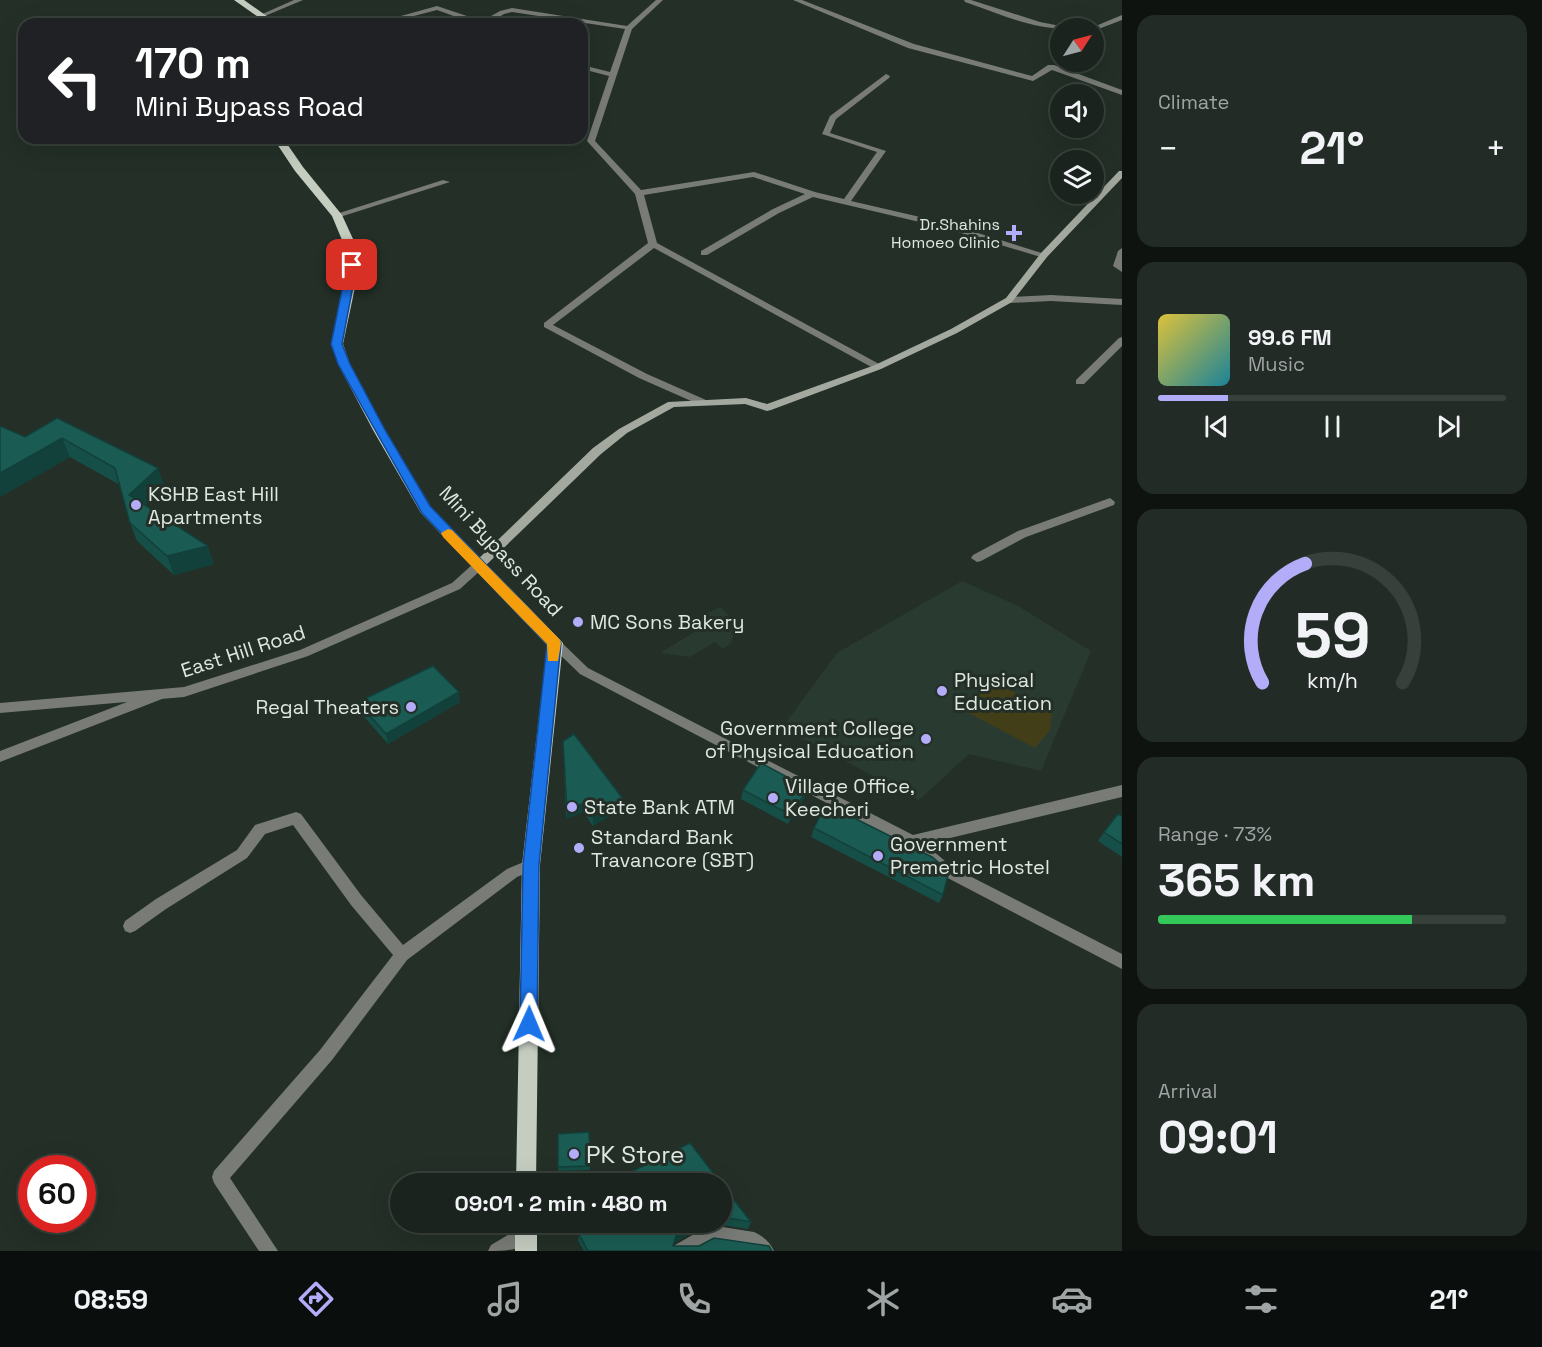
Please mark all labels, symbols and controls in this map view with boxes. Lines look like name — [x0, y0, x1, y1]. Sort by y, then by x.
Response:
north arrow — [1050, 18, 1104, 72]
map controls — [1050, 18, 1104, 204]
text: 170 m — [135, 37, 251, 90]
icon: left — [36, 42, 114, 120]
button: sound — [1050, 84, 1104, 138]
text: Mini Bypass Road — [135, 89, 364, 124]
text: Climate — [1158, 89, 1229, 115]
text: 21° — [1300, 120, 1364, 177]
text: − — [1158, 128, 1178, 170]
text: + — [1486, 128, 1506, 170]
button: layers — [1050, 150, 1104, 204]
place label: Dr.Shahins Homoeo Clinic — [891, 214, 1000, 253]
marker: Dr.Shahins Homoeo Clinic — [1005, 224, 1023, 242]
pin — [326, 239, 377, 290]
icon: arrive — [335, 248, 368, 281]
text: 99.6 FM — [1248, 323, 1332, 351]
text: Music — [1248, 351, 1305, 377]
icon: previous — [1200, 410, 1233, 443]
icon: pause — [1316, 410, 1349, 443]
icon: next — [1432, 410, 1465, 443]
street label: Mini Bypass Road — [434, 480, 568, 622]
place label: KSHB East Hill Apartments — [148, 481, 279, 530]
marker: KSHB East Hill Apartments — [129, 498, 143, 512]
text: 59 — [1294, 596, 1370, 675]
place label: MC Sons Bakery — [590, 609, 744, 635]
marker: MC Sons Bakery — [571, 615, 585, 629]
street label: East Hill Road — [177, 619, 309, 683]
place label: Physical Education — [954, 667, 1052, 716]
text: km/h — [1306, 667, 1358, 694]
marker: Physical Education — [935, 684, 949, 698]
place label: Regal Theaters — [255, 694, 399, 720]
marker: Regal Theaters — [404, 700, 418, 714]
place label: Government College of Physical Education — [705, 715, 914, 764]
marker: Government College of Physical Education — [919, 732, 933, 746]
place label: Village Office, Keecheri — [785, 773, 915, 822]
marker: Village Office, Keecheri — [766, 791, 780, 805]
place label: State Bank ATM — [584, 794, 735, 820]
marker: State Bank ATM — [565, 800, 579, 814]
text: Range · 73% — [1158, 821, 1272, 847]
place label: Standard Bank Travancore (SBT) — [591, 824, 754, 873]
place label: Government Premetric Hostel — [890, 831, 1050, 880]
marker: Standard Bank Travancore (SBT) — [572, 841, 586, 855]
marker: Government Premetric Hostel — [871, 849, 885, 863]
text: 365 km — [1158, 852, 1315, 909]
position arrow — [497, 992, 561, 1056]
text: Arrival — [1158, 1078, 1217, 1104]
text: 09:01 — [1158, 1109, 1278, 1166]
place label: PK Store — [586, 1139, 684, 1170]
marker: PK Store — [567, 1147, 581, 1161]
speed limit sign: 60 — [18, 1155, 96, 1233]
text: 09:01 · 2 min · 480 m — [454, 1189, 668, 1217]
icon: directions — [295, 1278, 337, 1320]
icon: music — [484, 1278, 526, 1320]
icon: phone — [673, 1278, 715, 1320]
icon: climate — [862, 1278, 904, 1320]
icon: car — [1051, 1278, 1093, 1320]
icon: filters — [1240, 1278, 1282, 1320]
text: 08:59 — [74, 1282, 148, 1317]
text: 21° — [1429, 1282, 1468, 1317]

